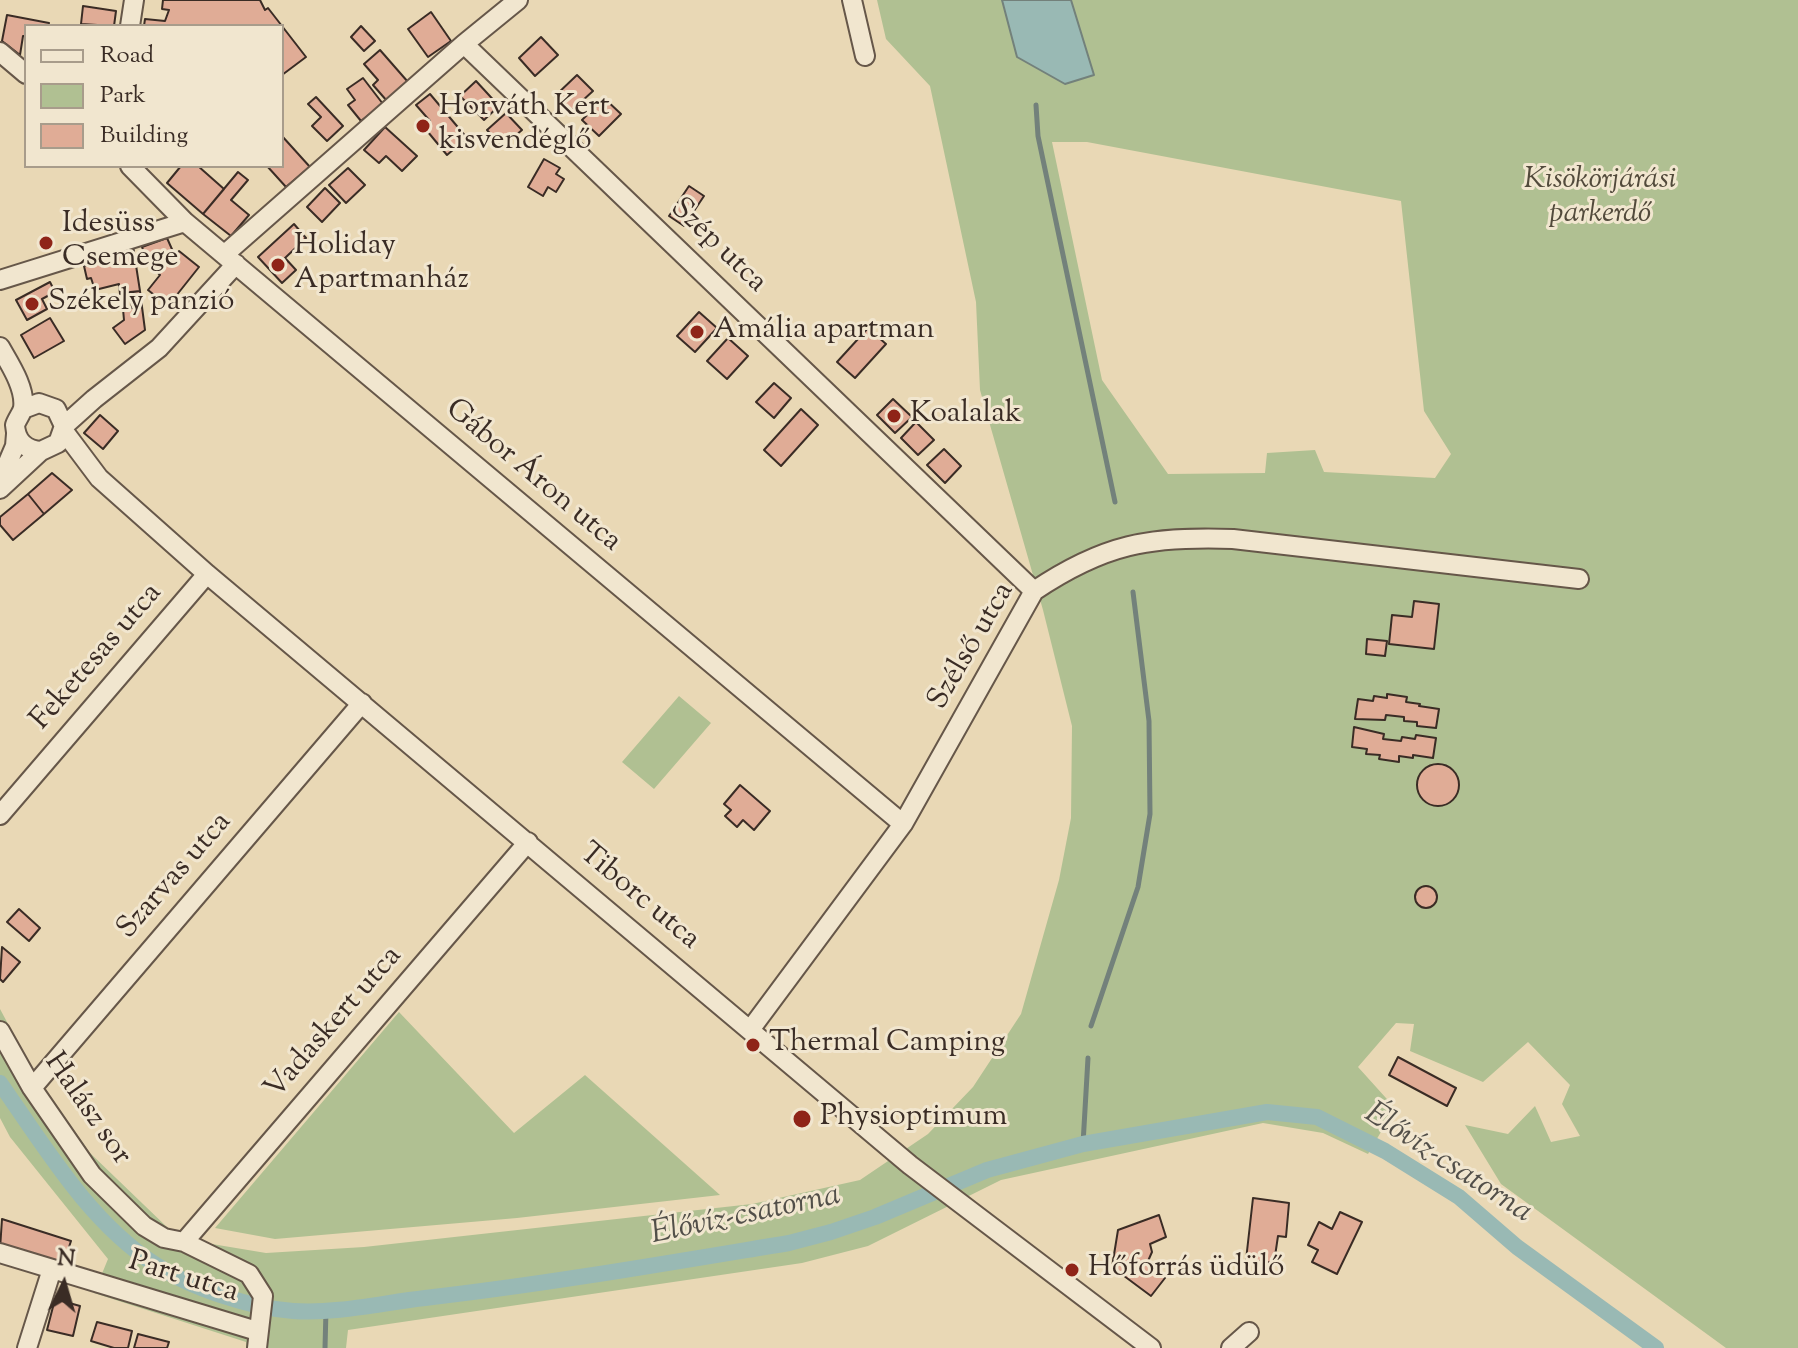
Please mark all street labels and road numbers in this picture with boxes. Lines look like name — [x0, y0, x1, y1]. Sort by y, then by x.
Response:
street label: Szép utca — [661, 192, 773, 302]
street label: Gábor Áron utca — [437, 393, 627, 561]
street label: Feketesas utca — [25, 577, 171, 739]
street label: Szélső utca — [922, 577, 1024, 717]
street label: Szarvas utca — [111, 806, 241, 948]
street label: Tiborc utca — [570, 837, 706, 959]
street label: Vadaskert utca — [259, 940, 411, 1108]
street label: Halász sor — [34, 1047, 138, 1173]
street label: Part utca — [124, 1245, 242, 1313]

